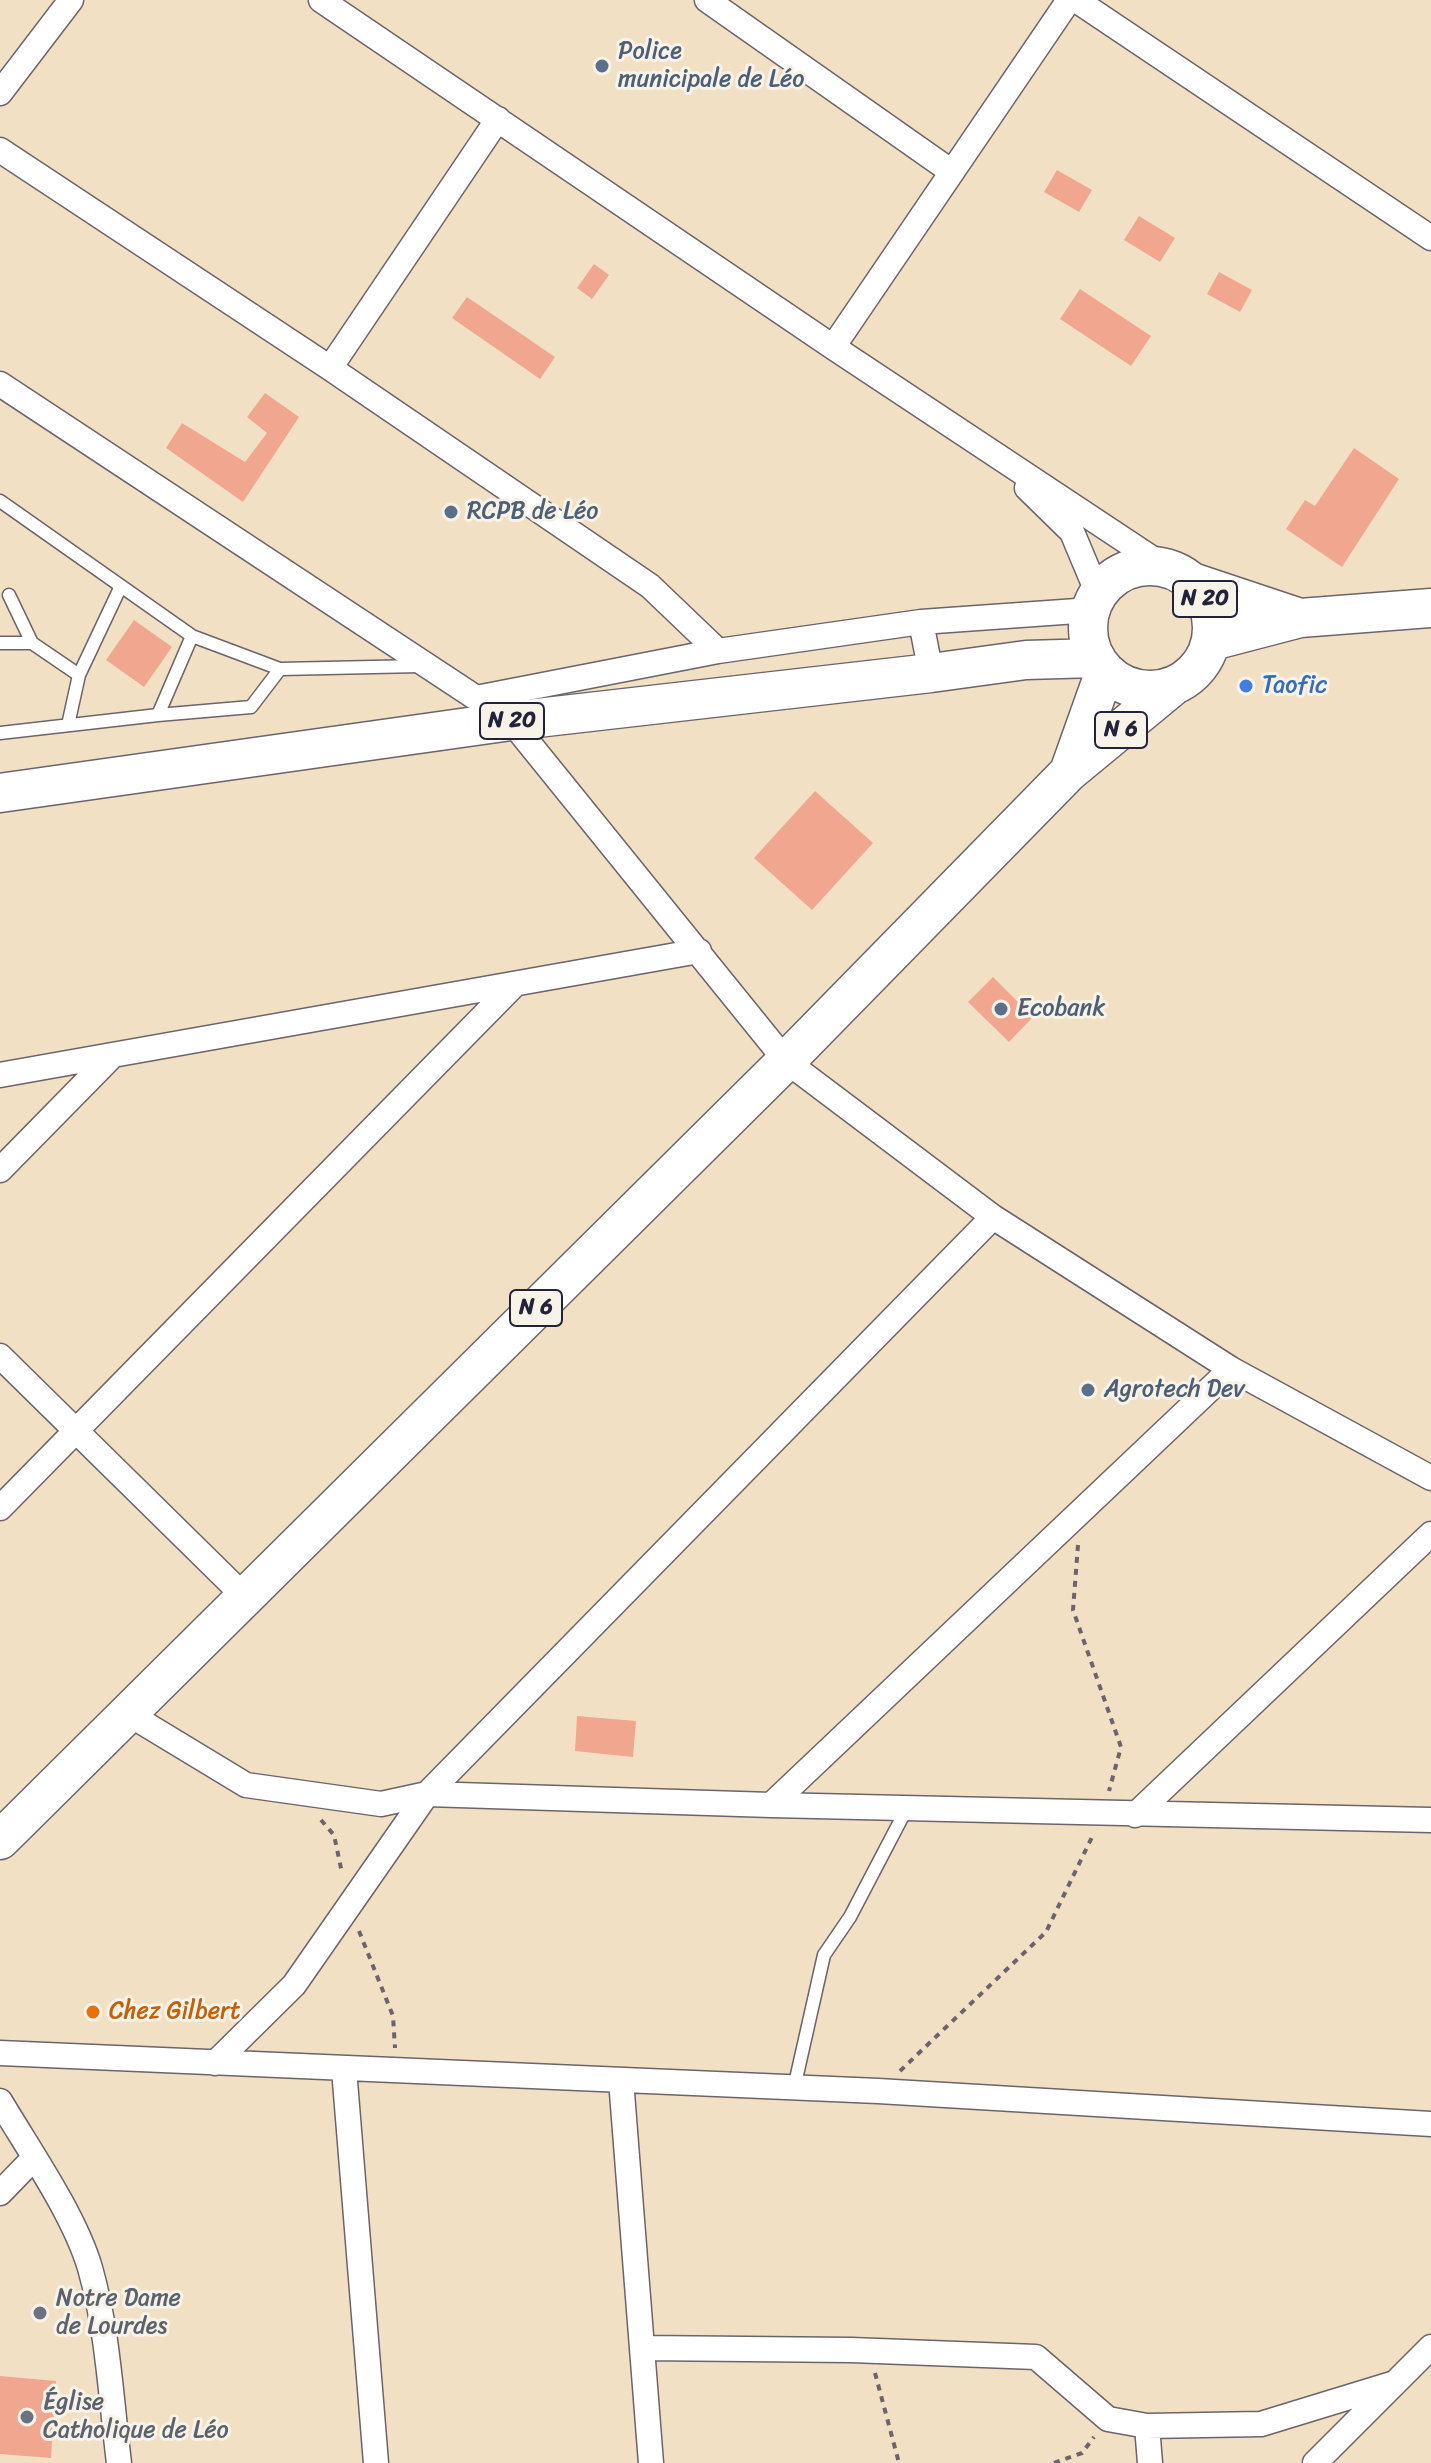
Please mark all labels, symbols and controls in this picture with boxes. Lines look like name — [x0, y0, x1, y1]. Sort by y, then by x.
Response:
place label: Police municipale de Léo — [618, 38, 804, 94]
marker: Police municipale de Léo — [593, 57, 611, 75]
place label: RCPB de Léo — [467, 498, 599, 526]
marker: RCPB de Léo — [442, 503, 460, 521]
road number: N 20 — [1173, 581, 1237, 617]
place label: Taofic — [1262, 672, 1327, 700]
marker: Taofic — [1237, 677, 1255, 695]
road number: N 20 — [480, 703, 544, 739]
road number: N 6 — [1095, 712, 1147, 748]
place label: Ecobank — [1017, 995, 1105, 1023]
marker: Ecobank — [992, 1000, 1010, 1018]
road number: N 6 — [510, 1290, 562, 1326]
place label: Agrotech Dev — [1104, 1376, 1245, 1404]
marker: Agrotech Dev — [1079, 1381, 1097, 1399]
place label: Chez Gilbert — [109, 1998, 240, 2026]
marker: Chez Gilbert — [84, 2003, 102, 2021]
place label: Notre Dame de Lourdes — [56, 2285, 181, 2341]
marker: Notre Dame de Lourdes — [31, 2304, 49, 2322]
place label: Église Catholique de Léo — [43, 2389, 229, 2445]
marker: Église Catholique de Léo — [18, 2408, 36, 2426]

